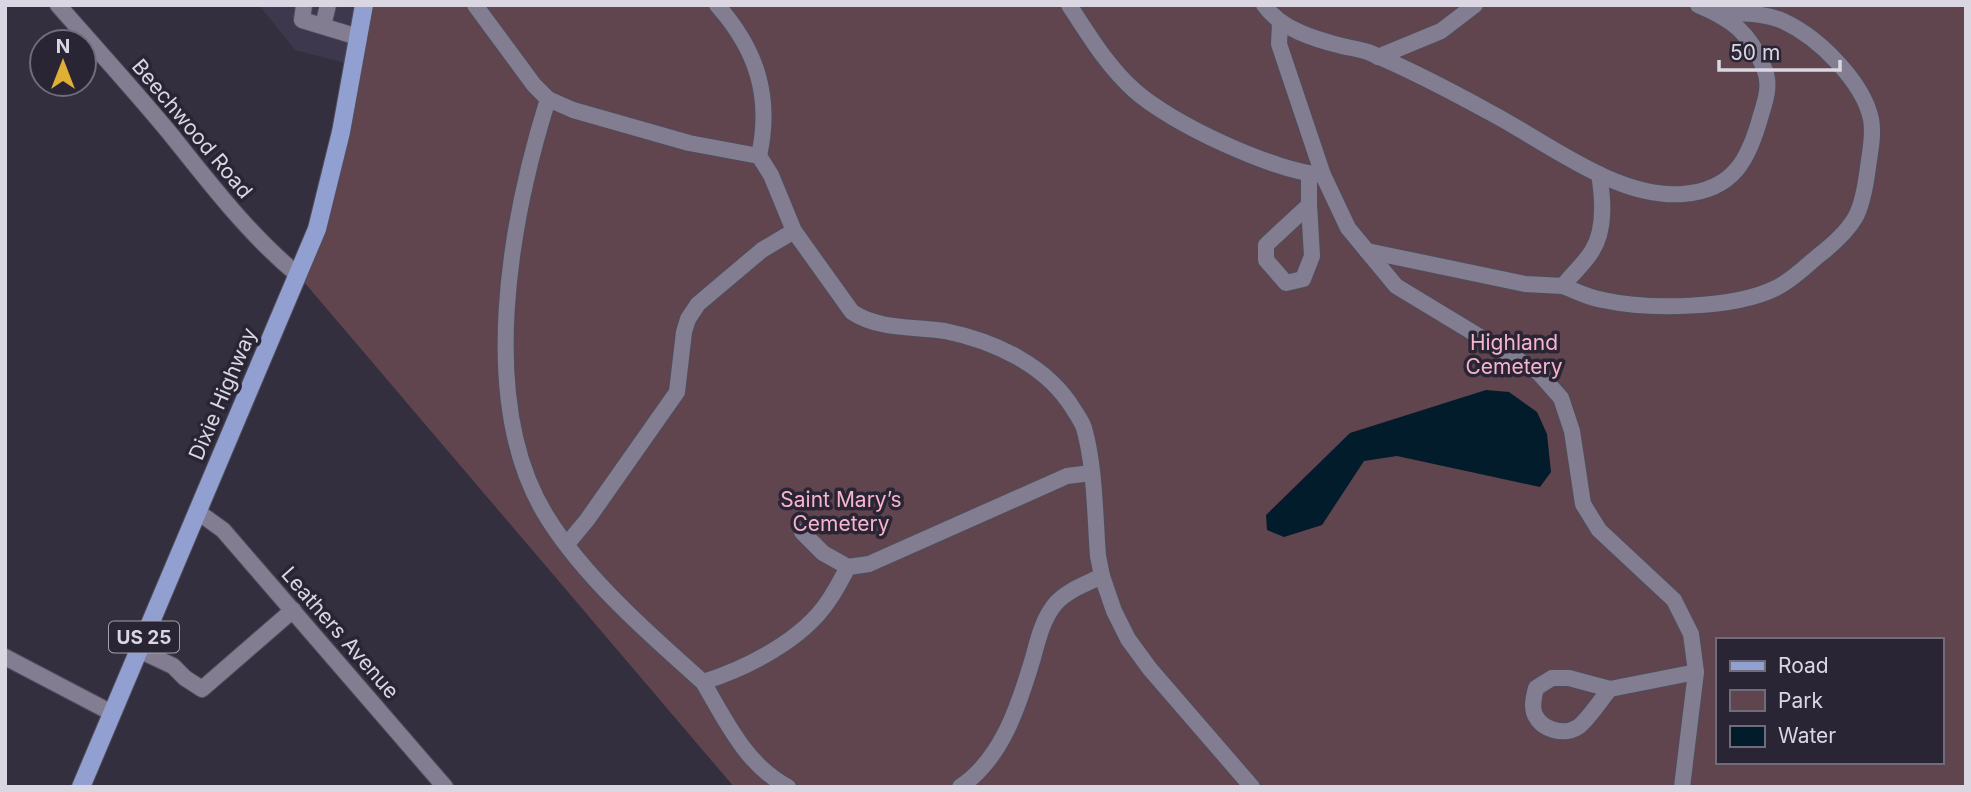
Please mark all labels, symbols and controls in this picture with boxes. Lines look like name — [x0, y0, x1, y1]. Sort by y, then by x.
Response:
north arrow — [28, 28, 98, 98]
scale bar — [1719, 28, 1840, 72]
text: N — [56, 35, 70, 58]
text: 50 m — [1730, 40, 1780, 65]
street label: Beechwood Road — [127, 54, 258, 203]
street label: Dixie Highway — [183, 324, 262, 464]
park label: Highland Cemetery — [1465, 330, 1563, 379]
park label: Saint Mary’s Cemetery — [780, 487, 902, 536]
street label: Leathers Avenue — [276, 562, 404, 704]
road number: US 25 — [109, 622, 179, 652]
legend — [1716, 638, 1943, 764]
text: Road — [1778, 653, 1829, 678]
text: Park — [1778, 688, 1823, 713]
text: Water — [1778, 723, 1836, 748]

